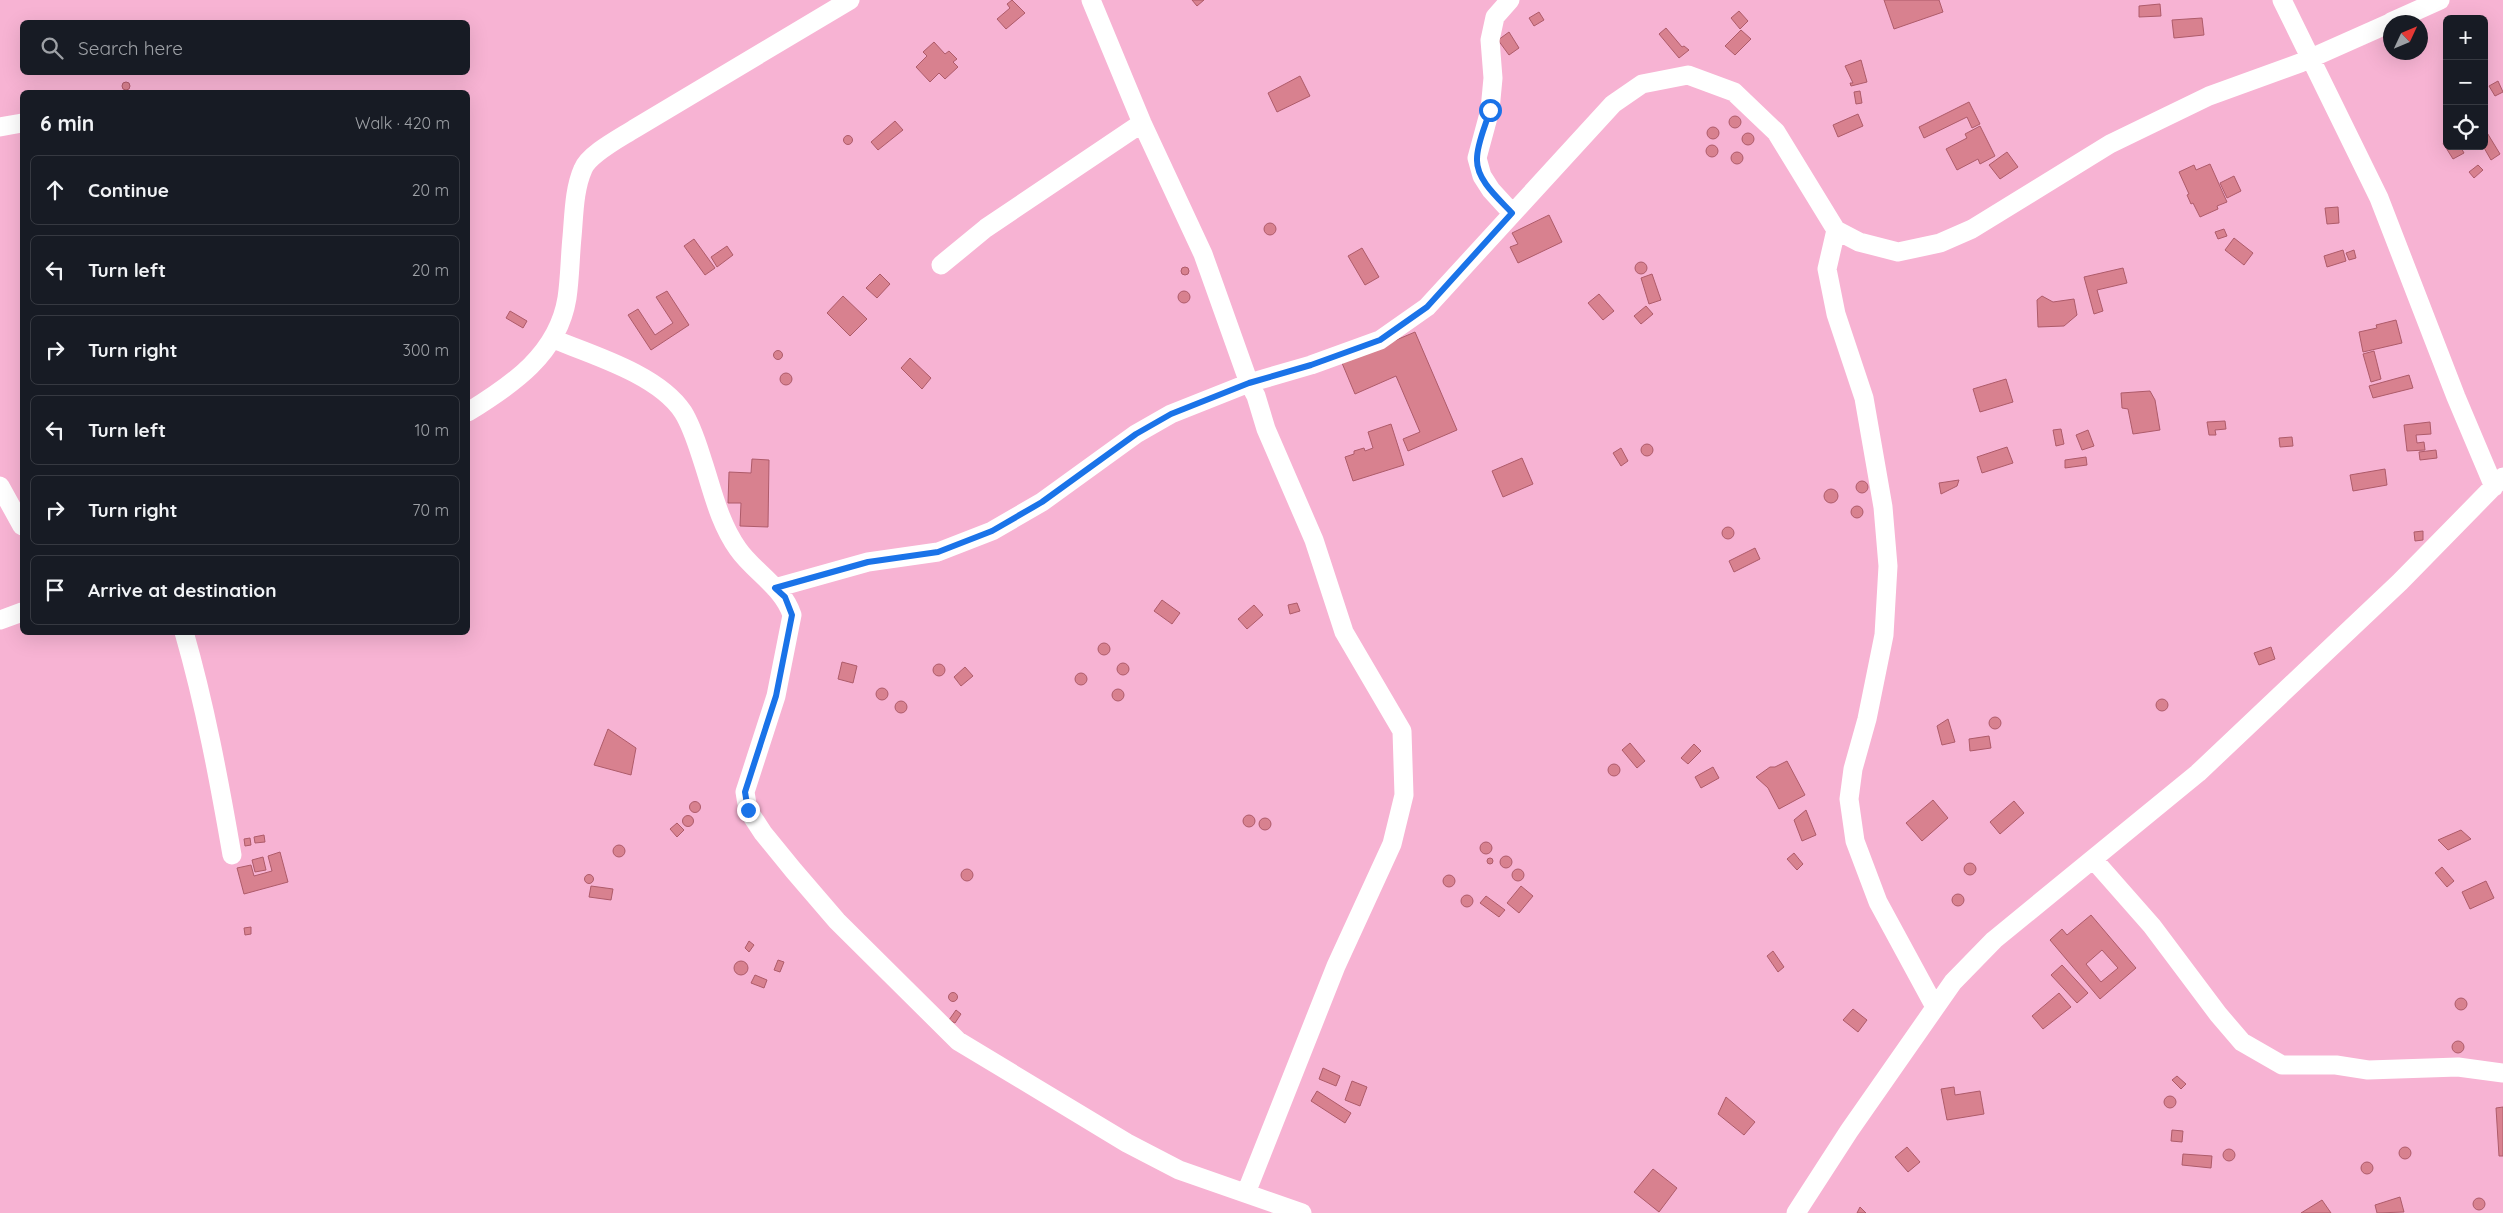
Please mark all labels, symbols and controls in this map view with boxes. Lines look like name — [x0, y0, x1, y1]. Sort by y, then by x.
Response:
north arrow — [2383, 15, 2428, 60]
map controls — [2443, 15, 2488, 150]
button: + — [2443, 15, 2488, 60]
search box — [20, 20, 470, 75]
icon: search — [38, 34, 66, 62]
text: Search here — [78, 36, 183, 60]
button: − — [2443, 60, 2488, 105]
route start — [1479, 99, 1502, 122]
button: locate — [2443, 105, 2488, 150]
text: 6 min — [40, 110, 94, 136]
text: Walk · 420 m — [355, 113, 450, 133]
icon: ahead — [41, 176, 69, 204]
text: Continue — [88, 178, 169, 202]
text: 20 m — [412, 180, 449, 200]
icon: left — [41, 256, 69, 284]
text: Turn left — [88, 258, 166, 282]
text: 20 m — [412, 260, 449, 280]
icon: right — [41, 336, 69, 364]
text: Turn right — [88, 338, 177, 362]
text: 300 m — [403, 340, 449, 360]
icon: left — [41, 416, 69, 444]
text: Turn left — [88, 418, 166, 442]
text: 10 m — [415, 420, 449, 440]
icon: right — [41, 496, 69, 524]
text: Turn right — [88, 498, 177, 522]
text: 70 m — [412, 500, 449, 520]
icon: arrive — [41, 576, 69, 604]
text: Arrive at destination — [88, 578, 277, 602]
route end — [737, 799, 760, 822]

